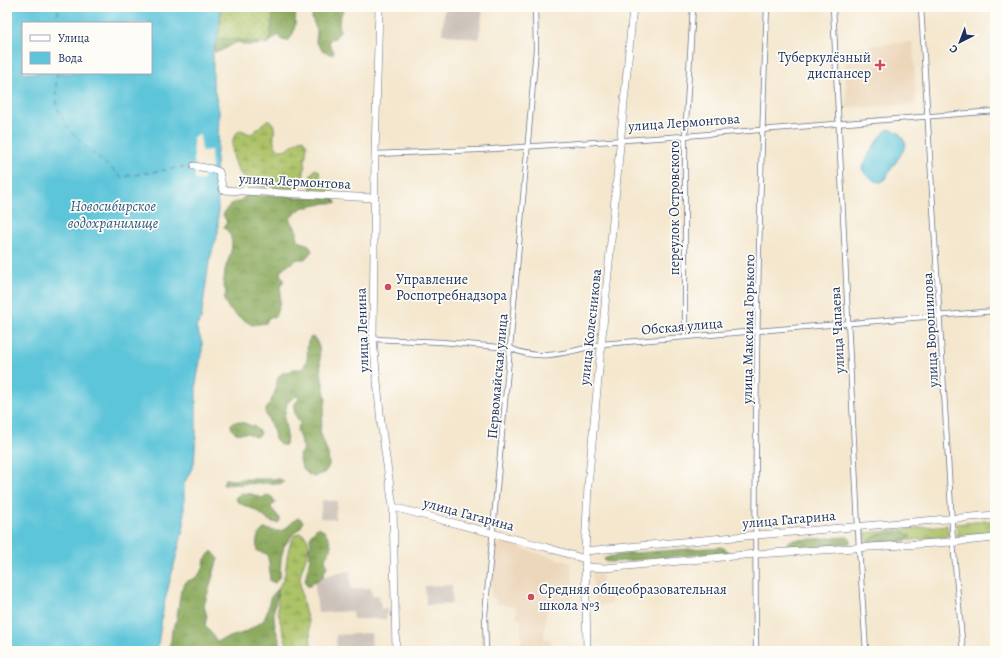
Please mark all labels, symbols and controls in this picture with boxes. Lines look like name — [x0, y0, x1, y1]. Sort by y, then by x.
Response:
legend — [22, 22, 152, 74]
north arrow — [940, 22, 980, 62]
text: Улица — [58, 30, 90, 46]
text: С — [946, 41, 961, 57]
place label: Туберкулёзный диспансер — [778, 48, 871, 83]
text: Вода — [58, 50, 83, 66]
marker: Туберкулёзный диспансер — [874, 59, 886, 71]
street label: улица Лермонтова — [626, 109, 741, 136]
street label: переулок Островского — [665, 141, 684, 275]
street label: улица Лермонтова — [237, 169, 352, 194]
water label: Новосибирское водохранилище — [68, 196, 159, 233]
street label: улица Максима Горького — [738, 254, 759, 405]
street label: улица Колесникова — [575, 267, 606, 387]
place label: Управление Роспотребнадзора — [396, 270, 508, 305]
street label: улица Ворошилова — [918, 271, 943, 389]
marker: Управление Роспотребнадзора — [383, 282, 393, 292]
street label: улица Чапаева — [826, 286, 849, 375]
street label: улица Ленина — [352, 287, 374, 374]
street label: Первомайская улица — [483, 312, 512, 440]
street label: Обская улица — [640, 313, 724, 340]
street label: улица Гагарина — [420, 493, 517, 536]
street label: улица Гагарина — [741, 506, 837, 533]
place label: Средняя общеобразовательная школа №3 — [539, 580, 727, 615]
marker: Средняя общеобразовательная школа №3 — [526, 592, 536, 602]

